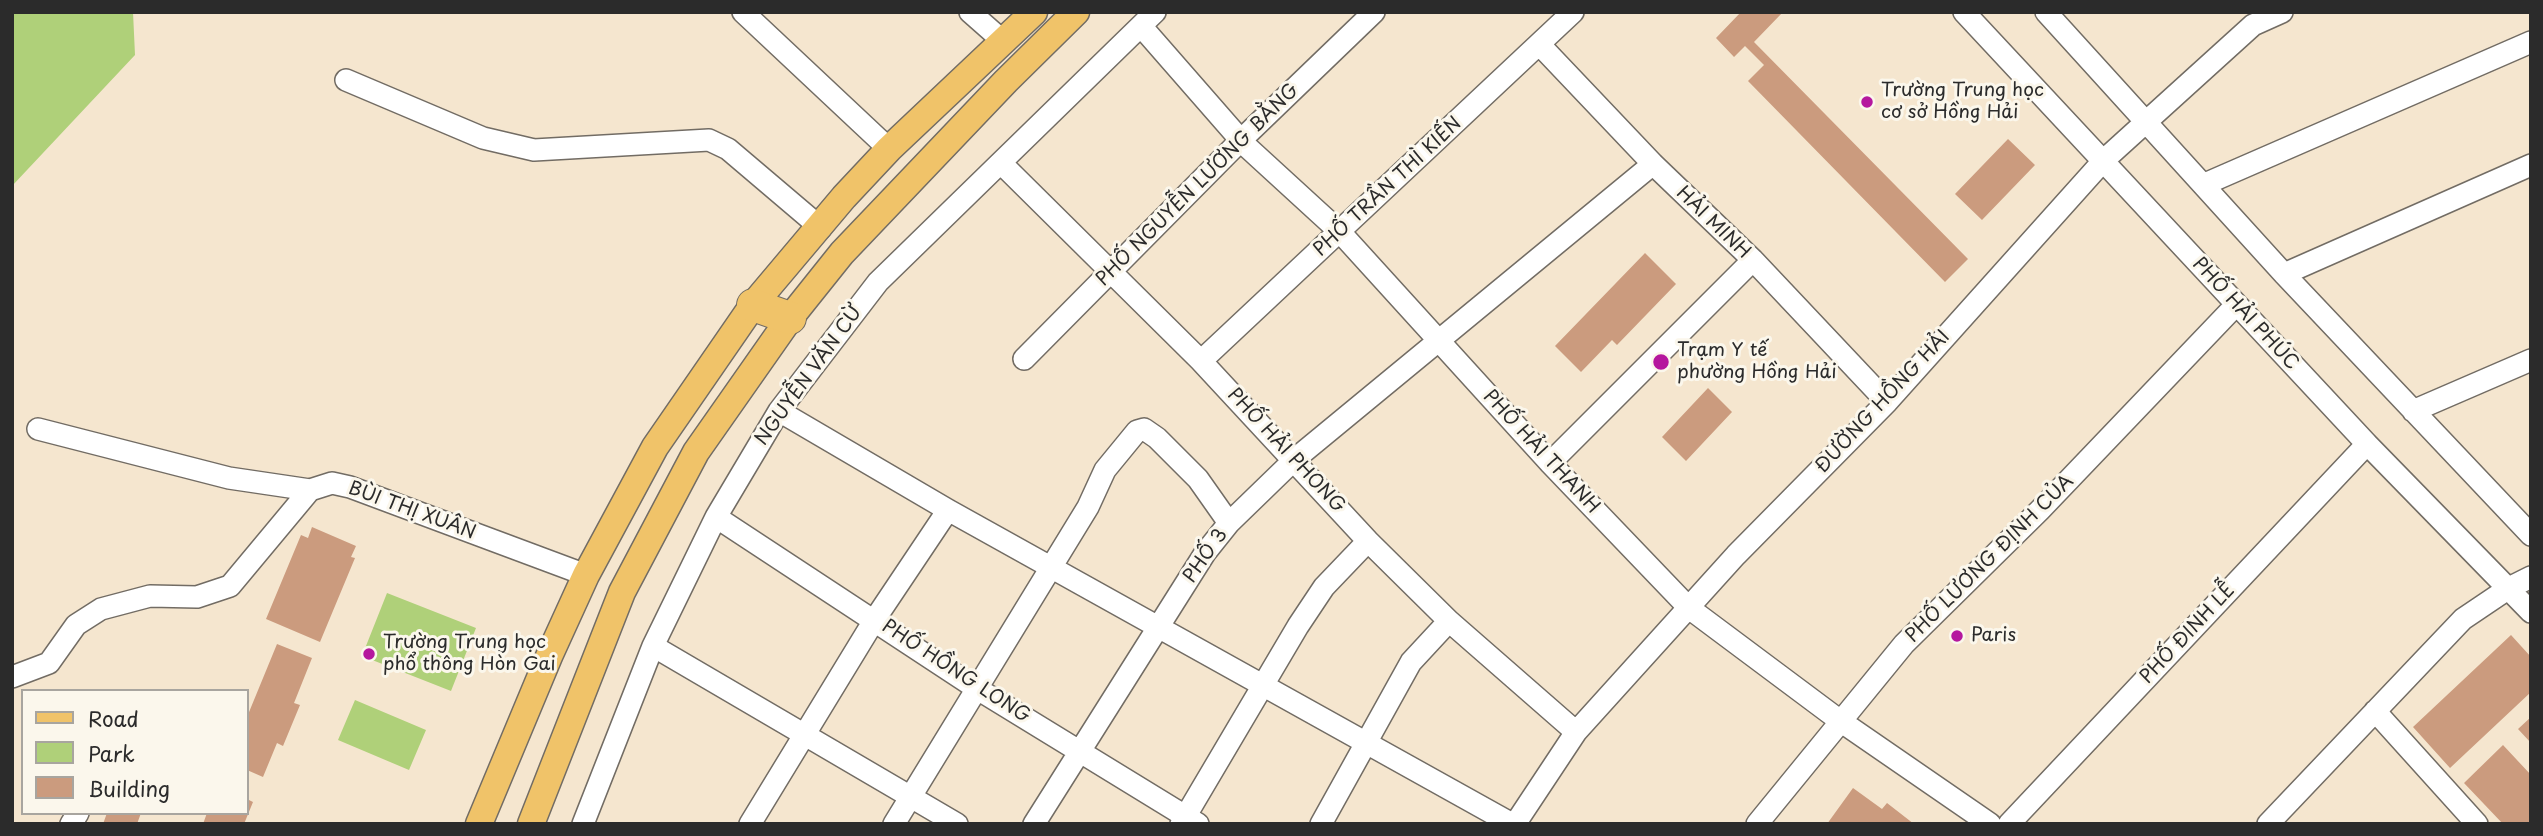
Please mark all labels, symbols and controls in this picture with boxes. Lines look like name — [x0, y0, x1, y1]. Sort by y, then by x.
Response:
street label: PHỐ NGUYỄN LƯƠNG BẰNG — [1092, 79, 1304, 291]
place label: Trường Trung học cơ sở Hồng Hải — [1881, 80, 2044, 124]
marker: Trường Trung học cơ sở Hồng Hải — [1859, 94, 1875, 110]
street label: PHỐ TRẦN THÌ KIẾN — [1309, 113, 1467, 261]
street label: HẢI MINH — [1671, 182, 1755, 264]
street label: PHỐ HẢI PHÚC — [2187, 253, 2303, 375]
street label: NGUYỄN VĂN CỪ — [751, 302, 867, 450]
street label: ĐƯỜNG HỒNG HẢI — [1811, 326, 1955, 478]
place label: Trạm Y tế phường Hồng Hải — [1677, 340, 1837, 384]
marker: Trạm Y tế phường Hồng Hải — [1651, 352, 1671, 372]
street label: PHỐ HẢI PHONG — [1222, 384, 1350, 518]
street label: PHỐ HẢI THANH — [1478, 386, 1604, 518]
street label: PHỐ LƯƠNG ĐỊNH CỦA — [1901, 470, 2079, 648]
street label: BÙI THỊ XUÂN — [345, 477, 479, 545]
street label: PHỐ 3 — [1179, 525, 1233, 587]
street label: PHỐ ĐINH LỄ — [2136, 579, 2240, 689]
street label: PHỐ HỒNG LONG — [877, 615, 1035, 729]
place label: Paris — [1971, 625, 2016, 647]
marker: Paris — [1949, 628, 1965, 644]
place label: Trường Trung học phổ thông Hòn Gai — [383, 632, 556, 676]
marker: Trường Trung học phổ thông Hòn Gai — [361, 646, 377, 662]
legend — [21, 689, 248, 815]
text: Road — [88, 702, 139, 734]
text: Park — [88, 737, 135, 769]
text: Building — [88, 772, 170, 804]

